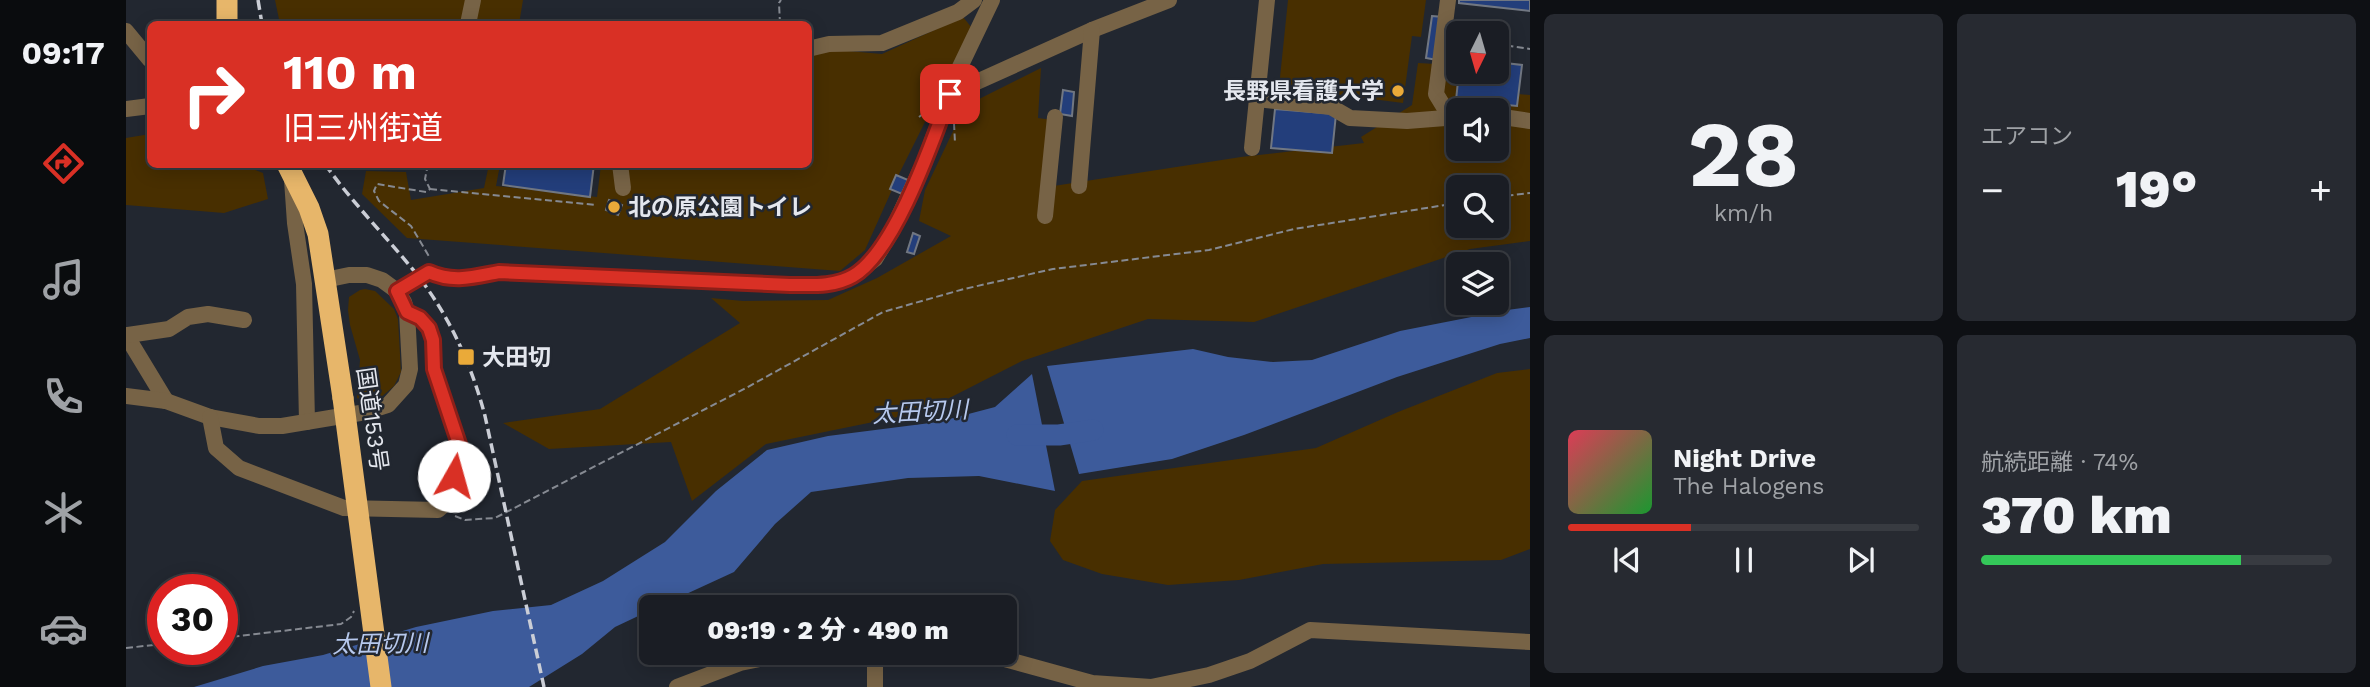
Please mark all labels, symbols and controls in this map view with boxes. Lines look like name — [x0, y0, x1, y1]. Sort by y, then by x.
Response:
north arrow — [1446, 21, 1508, 84]
map controls — [1446, 21, 1509, 315]
text: 09:17 — [21, 34, 105, 72]
text: 110 m — [283, 43, 417, 101]
icon: right — [168, 49, 259, 140]
pin — [920, 64, 980, 124]
icon: arrive — [931, 75, 969, 113]
place label: 長野県看護大学 — [1223, 78, 1384, 105]
marker: 長野県看護大学 — [1390, 83, 1406, 99]
button: sound — [1446, 98, 1509, 161]
text: 28 — [1688, 101, 1799, 208]
text: 旧三州街道 — [283, 109, 443, 147]
text: エアコン — [1981, 123, 2073, 150]
icon: directions — [39, 139, 88, 188]
text: 19° — [2116, 159, 2197, 220]
text: − — [1981, 168, 2004, 212]
text: + — [2309, 168, 2332, 212]
button: search — [1446, 175, 1509, 238]
place label: 北の原公園トイレ — [628, 194, 812, 221]
marker: 北の原公園トイレ — [606, 199, 622, 215]
text: km/h — [1714, 200, 1773, 227]
button: layers — [1446, 252, 1509, 315]
icon: music — [39, 255, 88, 304]
place label: 大田切 — [482, 344, 551, 371]
marker: 大田切 — [456, 347, 476, 367]
street label: 国道153号 — [351, 365, 393, 473]
icon: phone — [39, 372, 88, 421]
water label: 太田切川 — [871, 395, 972, 428]
position arrow — [417, 439, 491, 513]
text: Night Drive — [1673, 443, 1816, 473]
text: 航続距離 · 74% — [1981, 449, 2138, 476]
text: The Halogens — [1673, 473, 1824, 500]
text: 370 km — [1981, 485, 2172, 546]
icon: climate — [39, 488, 88, 537]
icon: previous — [1608, 541, 1646, 579]
icon: pause — [1725, 541, 1763, 579]
icon: next — [1842, 541, 1880, 579]
speed limit sign: 30 — [147, 574, 238, 665]
icon: car — [39, 604, 88, 653]
text: 09:19 · 2 分 · 490 m — [707, 615, 949, 645]
water label: 太田切川 — [332, 629, 431, 659]

